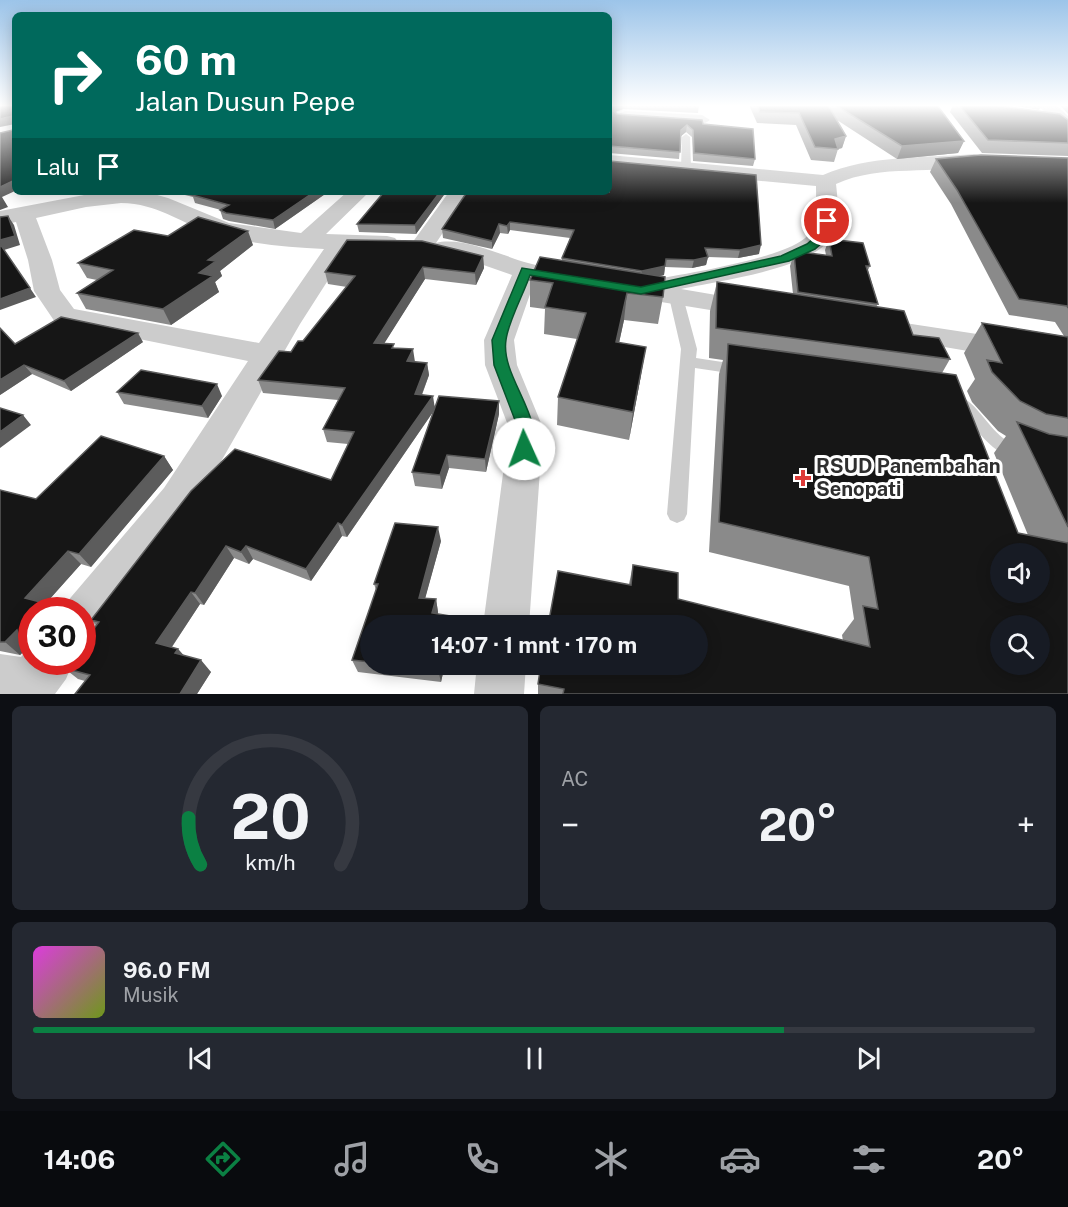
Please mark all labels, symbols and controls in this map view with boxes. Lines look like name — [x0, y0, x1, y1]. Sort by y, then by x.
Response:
text: 60 m — [135, 35, 237, 84]
icon: right — [36, 36, 114, 114]
text: Jalan Dusun Pepe — [135, 85, 355, 117]
icon: arrive — [92, 150, 125, 183]
text: Lalu — [36, 154, 80, 180]
pin — [801, 195, 852, 246]
icon: arrive — [810, 204, 843, 237]
position arrow — [492, 417, 556, 481]
place label: RSUD Panembahan Senopati — [816, 454, 1001, 501]
marker: RSUD Panembahan Senopati — [794, 469, 812, 487]
map controls — [990, 543, 1050, 675]
button: sound — [990, 543, 1050, 603]
speed limit sign: 30 — [18, 597, 96, 675]
button: search — [990, 615, 1050, 675]
text: 14:07 · 1 mnt · 170 m — [431, 632, 637, 658]
text: AC — [561, 767, 588, 791]
text: 20 — [230, 780, 310, 853]
text: 20° — [759, 798, 837, 851]
text: − — [561, 806, 579, 844]
text: + — [1017, 806, 1035, 844]
text: km/h — [245, 850, 295, 875]
text: 96.0 FM — [123, 957, 211, 983]
text: Musik — [123, 983, 179, 1007]
icon: previous — [184, 1042, 217, 1075]
icon: pause — [518, 1042, 551, 1075]
icon: next — [852, 1042, 885, 1075]
icon: directions — [202, 1138, 244, 1180]
icon: music — [331, 1138, 373, 1180]
icon: phone — [461, 1138, 503, 1180]
icon: climate — [590, 1138, 632, 1180]
icon: car — [719, 1138, 761, 1180]
icon: filters — [848, 1138, 890, 1180]
text: 14:06 — [44, 1143, 115, 1175]
text: 20° — [977, 1143, 1024, 1175]

